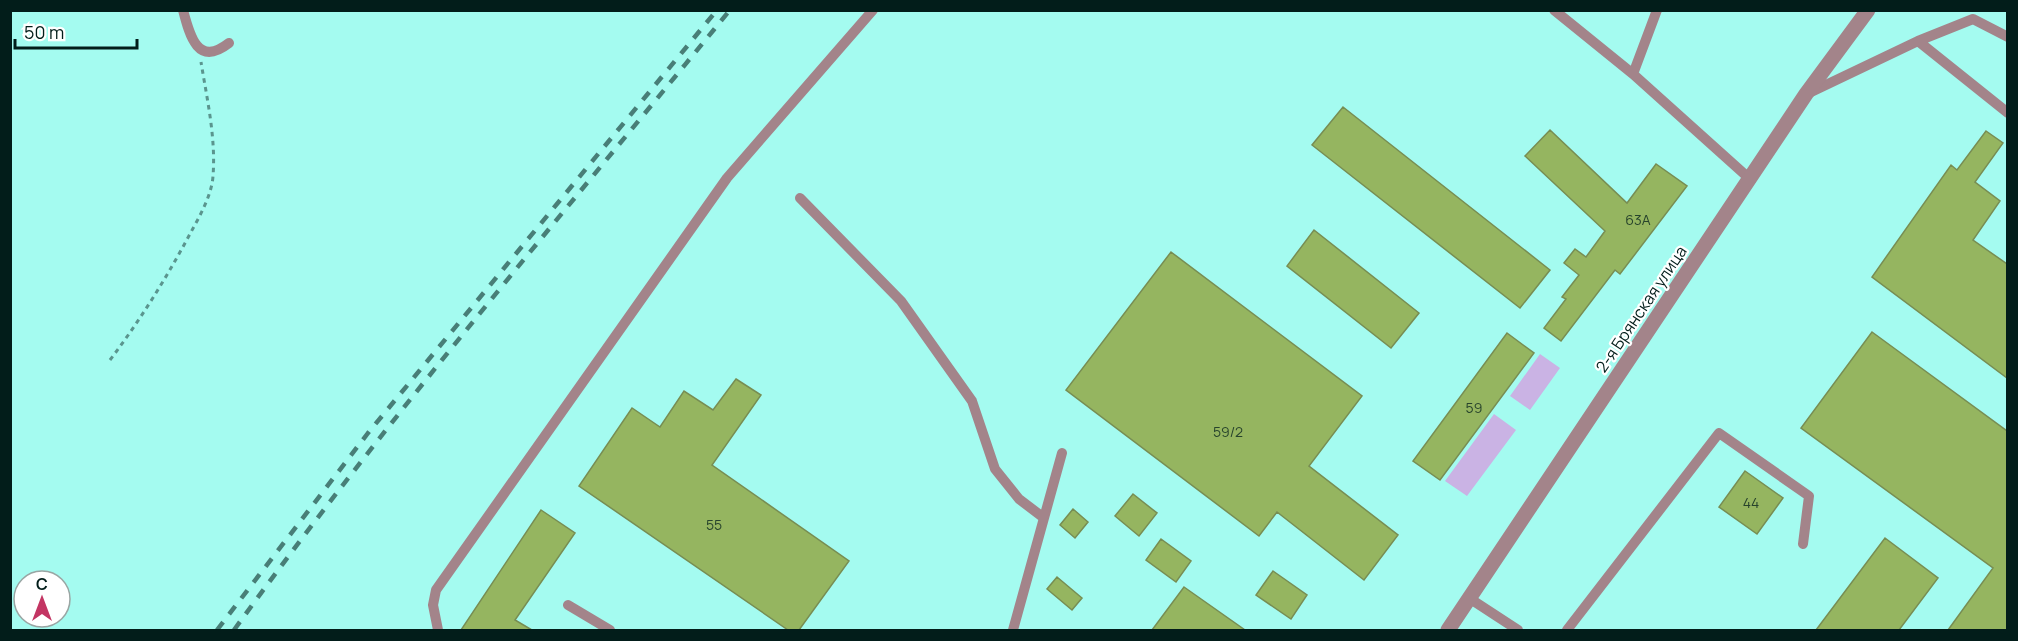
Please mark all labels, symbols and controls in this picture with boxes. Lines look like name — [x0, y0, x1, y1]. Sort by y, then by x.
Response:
scale bar — [15, 12, 136, 50]
text: 50 m — [24, 20, 64, 44]
house number: 63А — [1625, 210, 1651, 229]
street label: 2-я Брянская улица — [1590, 241, 1692, 377]
house number: 59 — [1466, 398, 1482, 417]
house number: 59/2 — [1213, 422, 1243, 441]
house number: 44 — [1743, 493, 1759, 512]
house number: 55 — [706, 515, 722, 534]
north arrow — [12, 569, 72, 629]
text: С — [36, 573, 48, 595]

